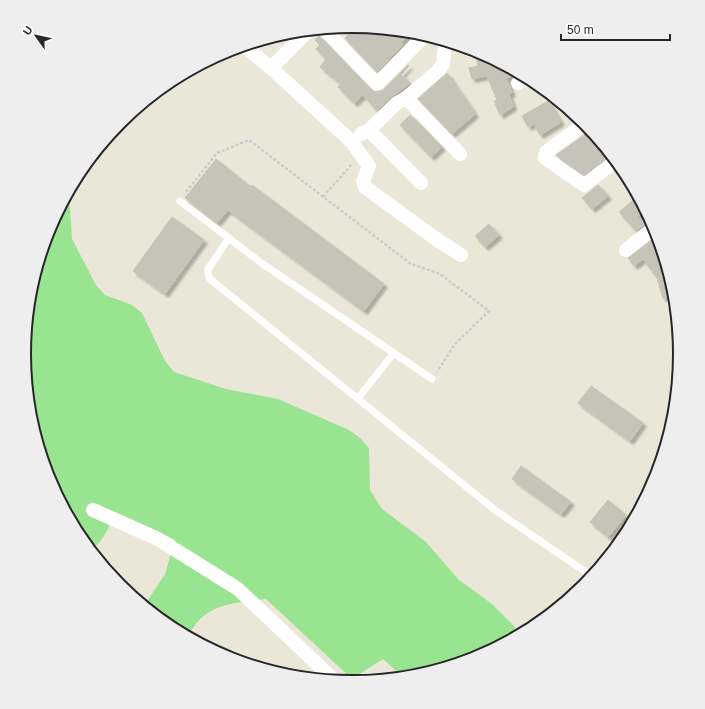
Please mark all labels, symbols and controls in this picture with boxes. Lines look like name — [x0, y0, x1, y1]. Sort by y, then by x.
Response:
north arrow — [16, 16, 56, 56]
scale bar — [561, 16, 670, 42]
text: 50 m — [567, 23, 594, 37]
text: U — [20, 24, 35, 37]

